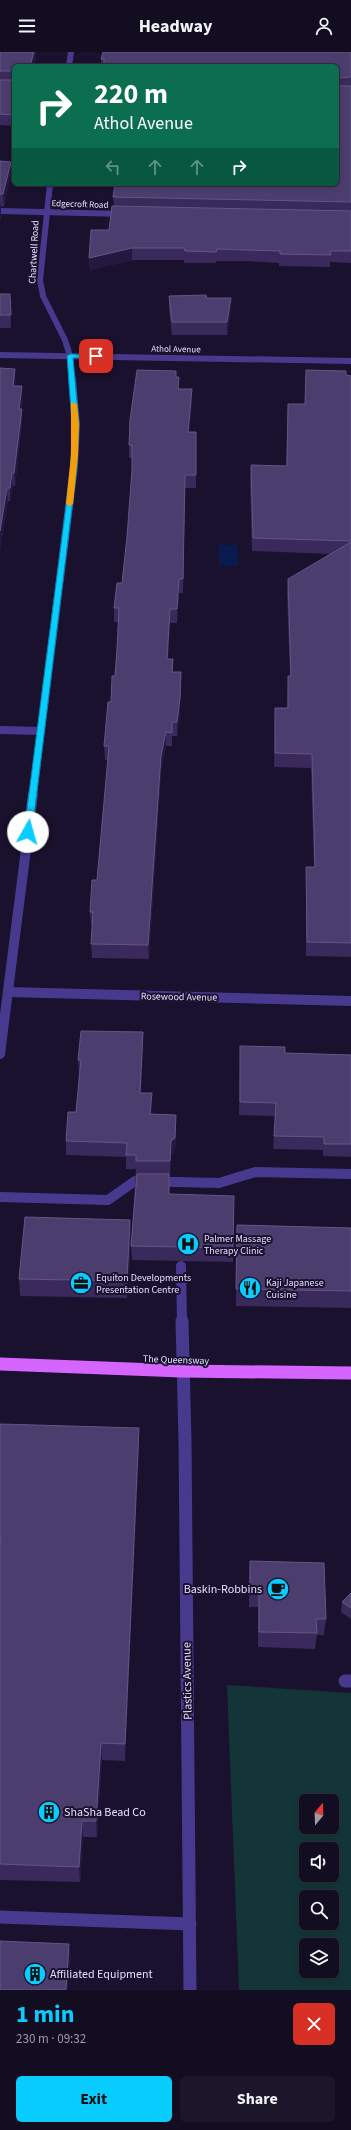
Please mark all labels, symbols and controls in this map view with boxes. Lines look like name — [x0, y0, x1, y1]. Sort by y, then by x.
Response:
text: Headway — [139, 14, 212, 39]
icon: menu — [16, 15, 38, 37]
icon: person — [313, 15, 335, 37]
text: 220 m — [94, 74, 168, 114]
icon: right — [28, 80, 80, 132]
text: Athol Avenue — [94, 111, 193, 136]
icon: left — [102, 156, 124, 178]
icon: ahead — [144, 156, 166, 178]
icon: ahead — [186, 156, 208, 178]
icon: right — [228, 156, 250, 178]
street label: Edgecroft Road — [51, 197, 109, 212]
street label: Chartwell Road — [25, 220, 43, 284]
pin — [79, 339, 113, 373]
street label: Athol Avenue — [151, 343, 201, 356]
icon: arrive — [85, 345, 107, 367]
position arrow — [7, 811, 49, 853]
street label: Rosewood Avenue — [141, 989, 217, 1005]
hospital icon: Palmer Massage Therapy Clinic — [175, 1231, 201, 1257]
place label: Palmer Massage Therapy Clinic — [204, 1232, 271, 1258]
office icon: Equiton Developments Presentation Centre — [68, 1270, 94, 1296]
place label: Equiton Developments Presentation Centre — [96, 1271, 191, 1297]
restaurant icon: Kaji Japanese Cuisine — [237, 1275, 263, 1301]
place label: Kaji Japanese Cuisine — [266, 1276, 324, 1302]
street label: The Queensway — [143, 1352, 210, 1368]
cafe icon: Baskin-Robbins — [265, 1576, 291, 1602]
place label: Baskin-Robbins — [184, 1581, 262, 1598]
street label: Plastics Avenue — [178, 1642, 197, 1720]
north arrow — [299, 1794, 339, 1834]
map controls — [299, 1794, 339, 1978]
building icon: ShaSha Bead Co — [36, 1799, 62, 1825]
place label: ShaSha Bead Co — [64, 1804, 146, 1821]
button: sound — [299, 1842, 339, 1882]
button: search — [299, 1890, 339, 1930]
button: layers — [299, 1938, 339, 1978]
building icon: Affiliated Equipment — [22, 1961, 48, 1987]
place label: Affiliated Equipment — [50, 1966, 153, 1983]
text: 1 min — [16, 1997, 74, 2032]
button: close — [293, 2003, 335, 2045]
text: 230 m · 09:32 — [16, 2030, 86, 2048]
button: Exit — [16, 2076, 172, 2122]
button: Share — [180, 2076, 335, 2122]

